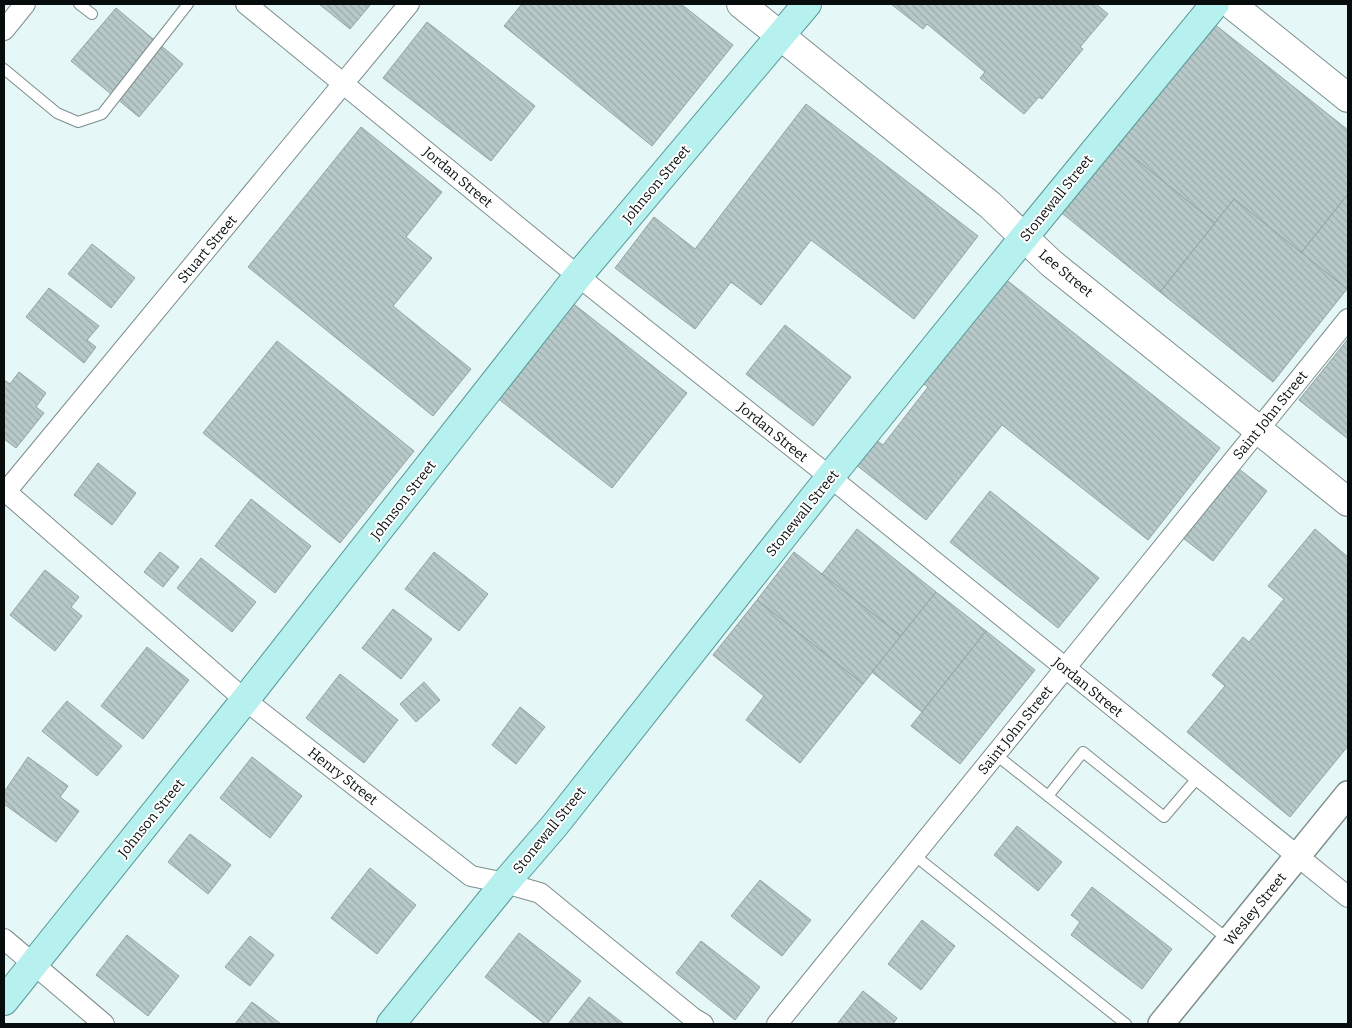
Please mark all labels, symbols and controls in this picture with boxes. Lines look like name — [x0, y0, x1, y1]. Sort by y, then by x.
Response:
street label: Johnson Street — [618, 142, 694, 227]
street label: Jordan Street — [419, 143, 496, 211]
street label: Stonewall Street — [1016, 152, 1096, 245]
street label: Stuart Street — [174, 212, 241, 287]
street label: Lee Street — [1035, 246, 1096, 301]
street label: Saint John Street — [1229, 368, 1311, 463]
street label: Jordan Street — [733, 398, 811, 466]
street label: Johnson Street — [367, 457, 440, 544]
street label: Stonewall Street — [762, 467, 842, 560]
street label: Jordan Street — [1048, 653, 1126, 721]
street label: Saint John Street — [974, 683, 1056, 778]
street label: Henry Street — [305, 744, 381, 809]
street label: Johnson Street — [114, 776, 188, 862]
street label: Stonewall Street — [509, 784, 589, 877]
street label: Wesley Street — [1221, 869, 1290, 949]

